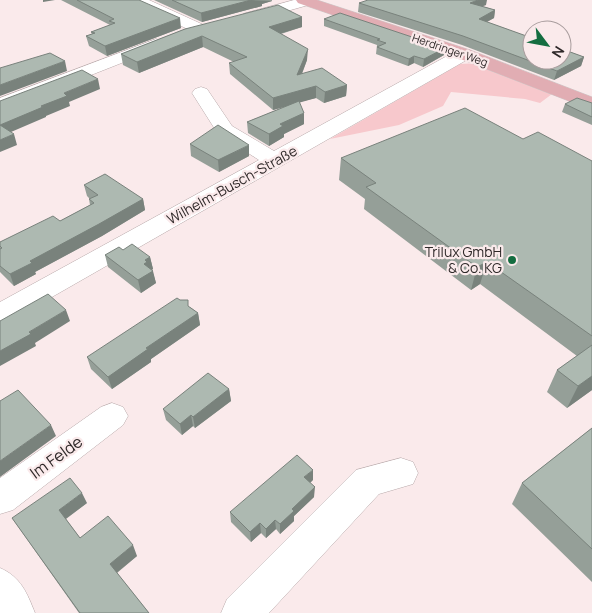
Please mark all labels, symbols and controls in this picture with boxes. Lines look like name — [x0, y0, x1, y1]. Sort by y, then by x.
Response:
north arrow — [522, 20, 572, 70]
street label: Herdringer Weg — [410, 30, 490, 69]
text: N — [548, 43, 569, 61]
street label: Wilhelm-Busch-Straße — [163, 141, 300, 228]
place label: Trilux GmbH & Co. KG — [425, 242, 502, 277]
marker: Trilux GmbH & Co. KG — [506, 254, 518, 266]
street label: Im Felde — [25, 430, 87, 484]

